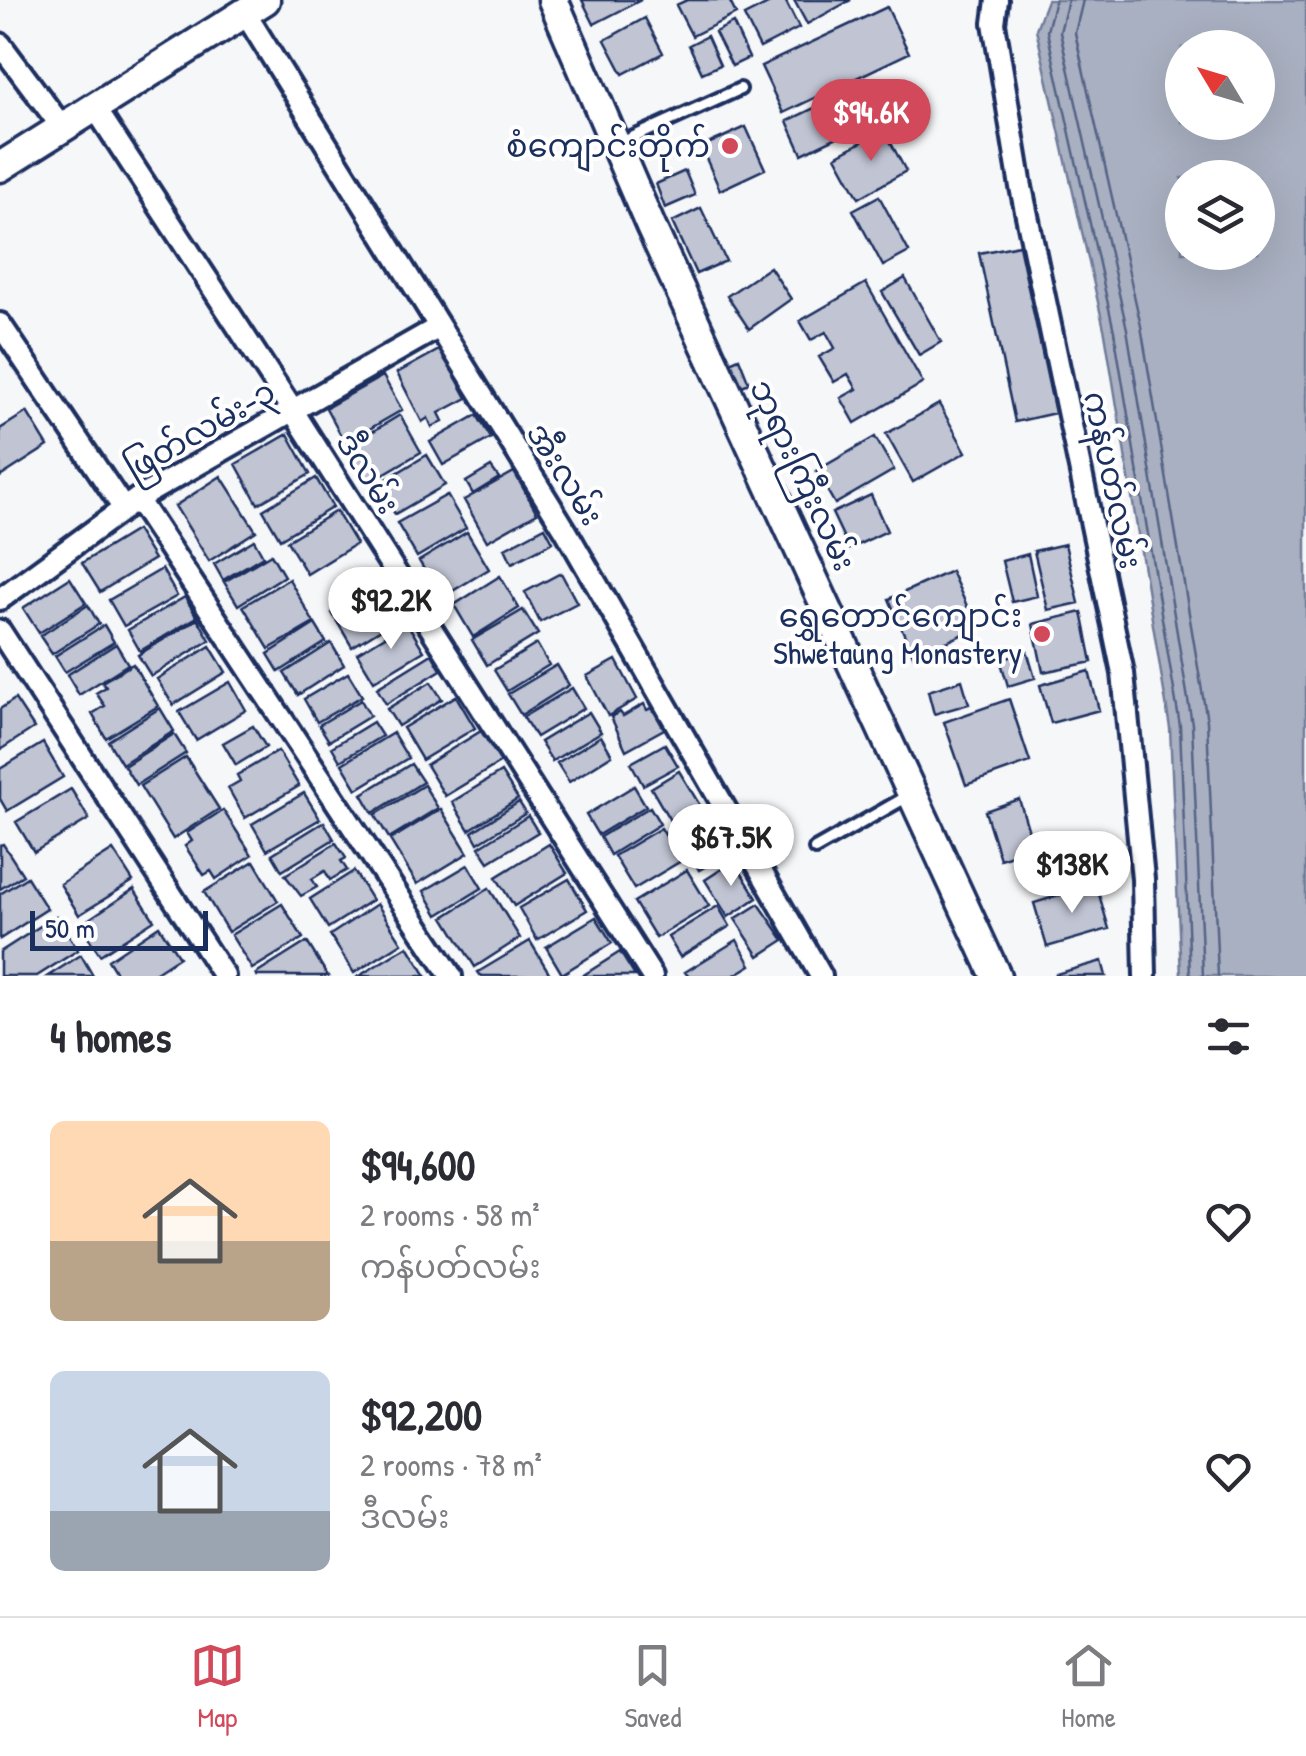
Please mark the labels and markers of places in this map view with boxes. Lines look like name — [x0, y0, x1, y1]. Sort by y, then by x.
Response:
pin: $94.6K — [790, 79, 952, 164]
place label: စံကျောင်းတိုက် — [506, 123, 710, 172]
marker: စံကျောင်းတိုက် — [719, 135, 741, 157]
pin: $92.2K — [310, 567, 472, 652]
place label: ရွှေတောင်ကျောင်း Shwetaung Monastery — [773, 593, 1022, 674]
marker: ရွှေတောင်ကျောင်း Shwetaung Monastery — [1031, 623, 1053, 645]
pin: $67.5K — [650, 804, 812, 889]
pin: $138K — [1002, 831, 1142, 916]

